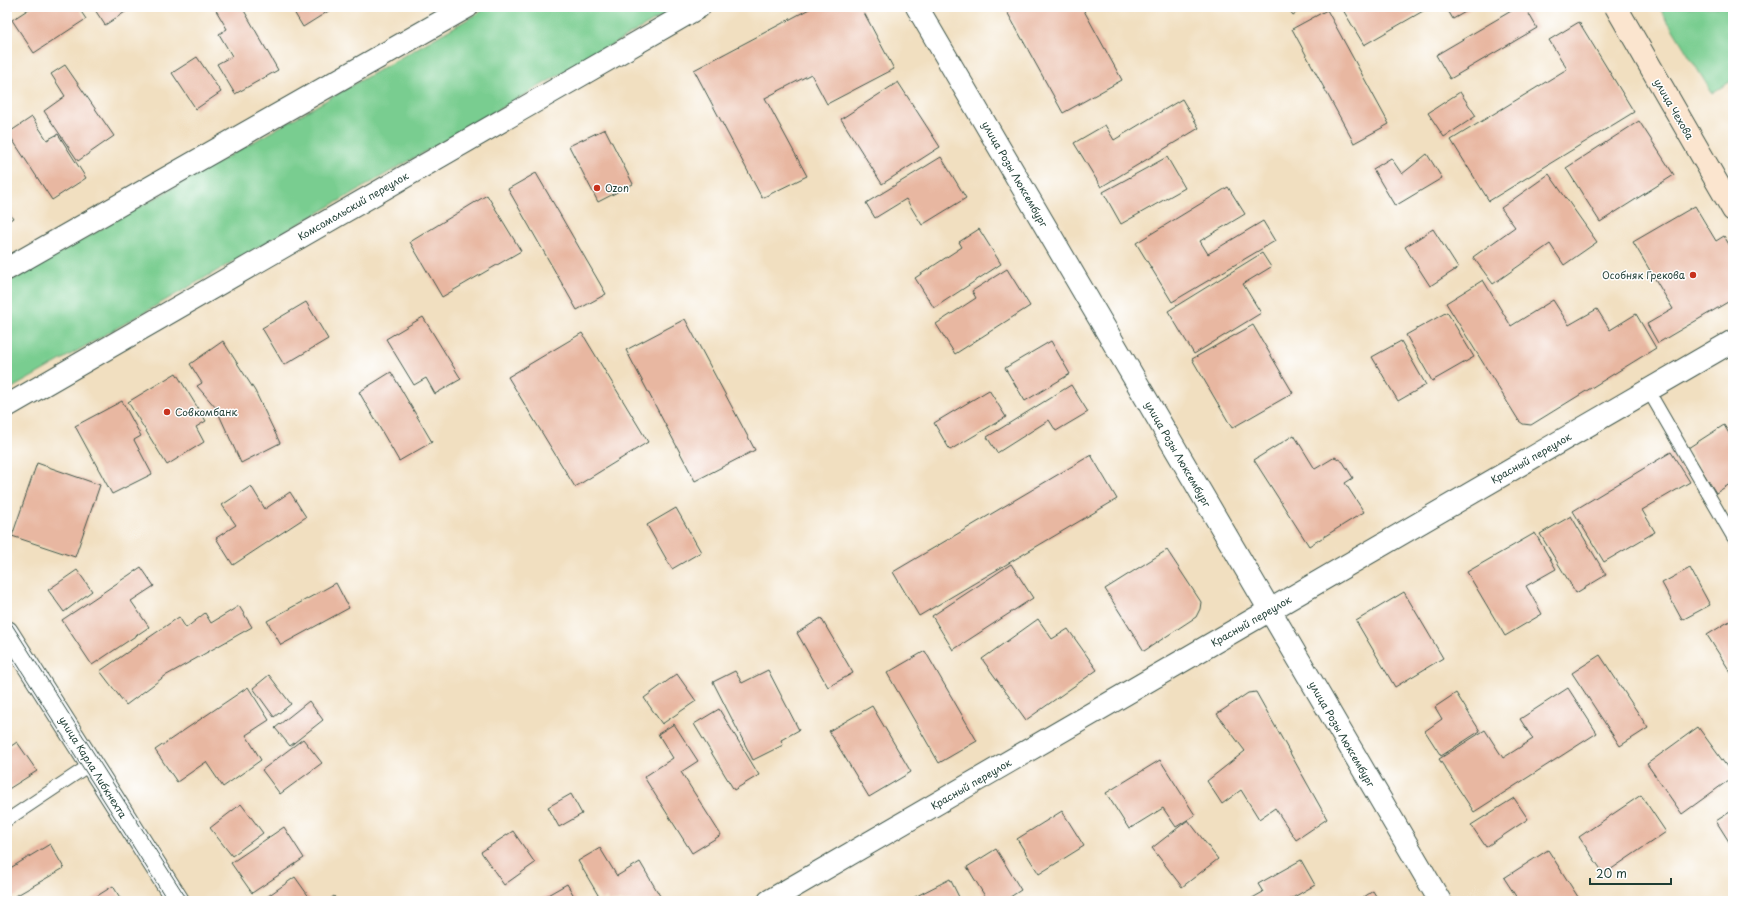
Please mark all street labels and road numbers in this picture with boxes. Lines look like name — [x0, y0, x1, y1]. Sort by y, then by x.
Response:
street label: улица Чехова — [1651, 76, 1698, 143]
street label: улица Розы Люксембург — [979, 118, 1052, 230]
street label: Комсомольский переулок — [295, 168, 411, 244]
street label: улица Розы Люксембург — [1142, 398, 1215, 510]
street label: Красный переулок — [1488, 428, 1574, 488]
street label: Красный переулок — [1208, 591, 1294, 651]
street label: улица Розы Люксембург — [1306, 678, 1379, 790]
street label: улица Карла Либкнехта — [56, 713, 131, 821]
street label: Красный переулок — [928, 754, 1014, 814]

